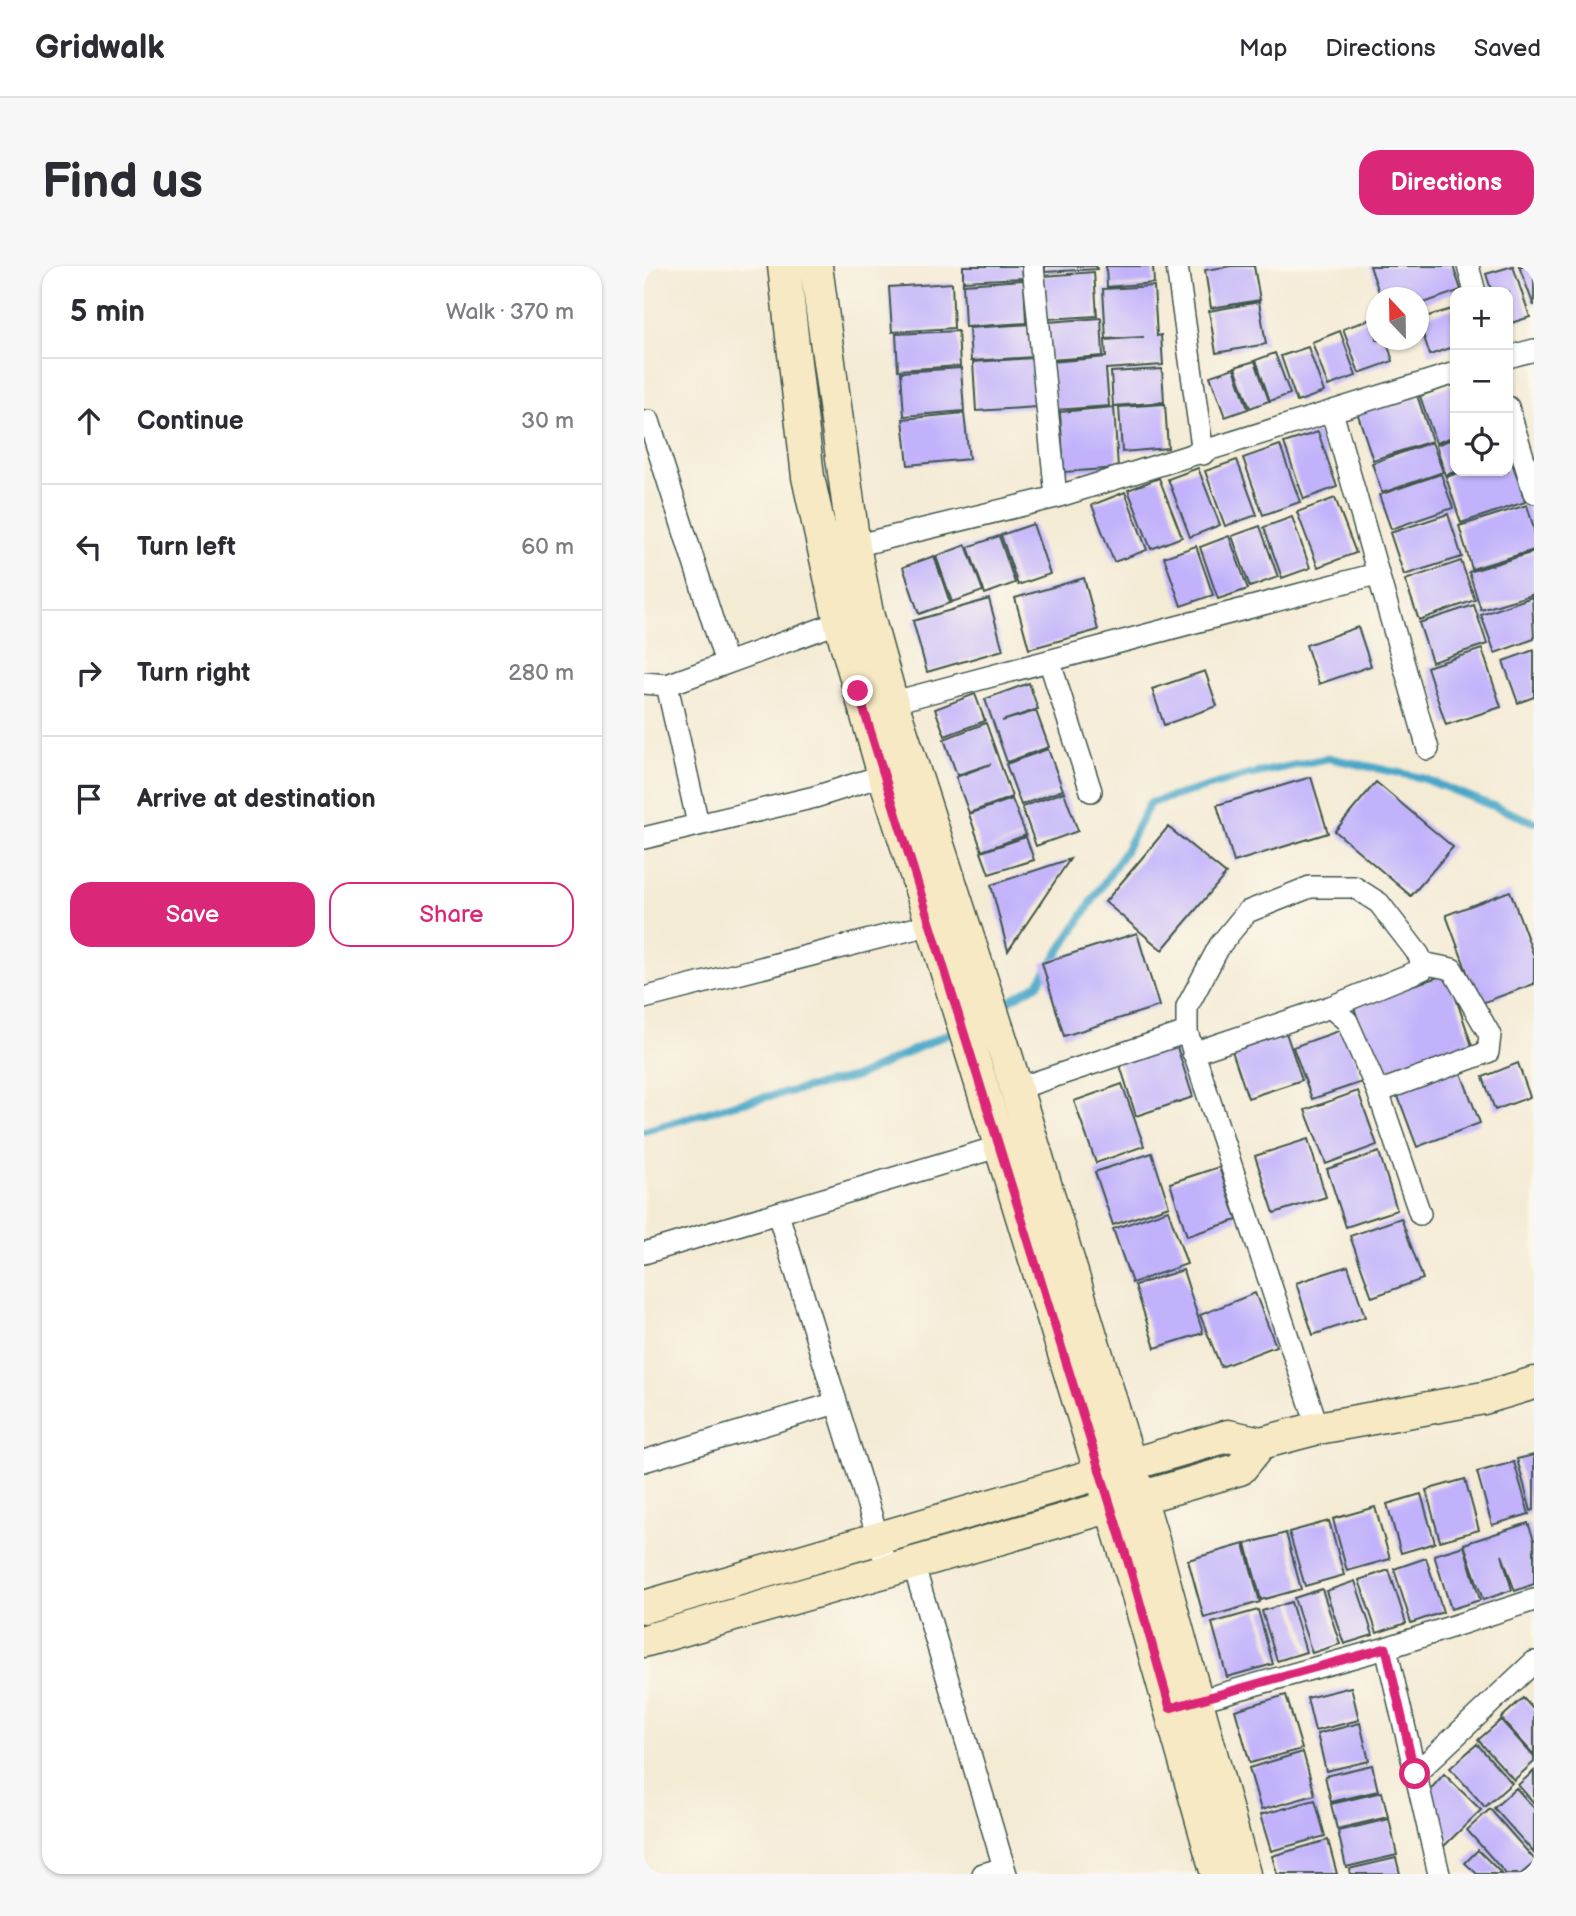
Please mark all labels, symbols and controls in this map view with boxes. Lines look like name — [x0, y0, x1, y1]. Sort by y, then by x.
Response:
text: Gridwalk — [35, 28, 165, 68]
text: Map — [1239, 34, 1287, 63]
text: Directions — [1325, 34, 1436, 63]
text: Saved — [1474, 34, 1541, 63]
button: Directions — [1359, 150, 1534, 215]
text: Find us — [42, 153, 203, 212]
north arrow — [1366, 287, 1429, 350]
map controls — [1450, 287, 1513, 476]
button: + — [1450, 287, 1513, 350]
text: 5 min — [70, 294, 145, 330]
text: Walk · 370 m — [446, 298, 574, 326]
button: − — [1450, 350, 1513, 413]
icon: ahead — [70, 402, 108, 440]
text: Continue — [137, 406, 244, 437]
text: 30 m — [521, 407, 574, 435]
button: locate — [1450, 413, 1513, 476]
icon: left — [70, 528, 108, 566]
text: Turn left — [137, 532, 236, 563]
text: 60 m — [521, 533, 574, 561]
icon: right — [70, 654, 108, 692]
text: Turn right — [137, 658, 250, 689]
text: 280 m — [508, 659, 574, 687]
route end — [842, 675, 873, 706]
icon: arrive — [70, 780, 108, 818]
text: Arrive at destination — [137, 784, 376, 815]
button: Save — [70, 882, 315, 947]
button: Share — [329, 882, 574, 947]
route start — [1399, 1758, 1430, 1789]

